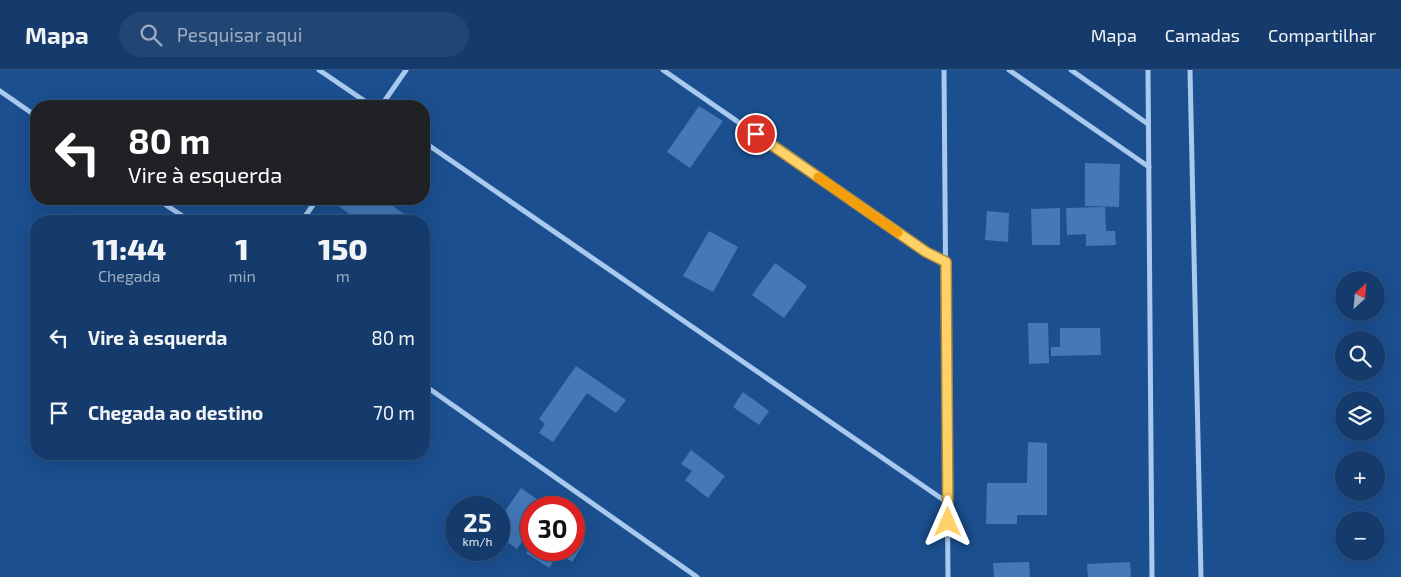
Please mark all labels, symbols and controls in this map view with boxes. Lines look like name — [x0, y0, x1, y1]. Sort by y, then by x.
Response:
search box — [119, 12, 469, 57]
text: Mapa — [25, 20, 89, 49]
icon: search — [137, 21, 165, 49]
text: Pesquisar aqui — [177, 23, 302, 46]
text: Mapa — [1091, 24, 1137, 46]
text: Camadas — [1165, 24, 1240, 46]
text: Compartilhar — [1268, 24, 1376, 46]
pin — [735, 113, 777, 155]
text: 80 m — [128, 119, 210, 161]
icon: left — [45, 120, 110, 185]
icon: arrive — [742, 120, 770, 148]
text: Vire à esquerda — [128, 161, 282, 187]
text: 11:44 — [92, 230, 166, 266]
text: 1 — [235, 230, 249, 266]
text: 150 — [318, 230, 368, 266]
text: Chegada — [98, 266, 161, 285]
text: min — [228, 266, 256, 285]
text: m — [336, 266, 350, 285]
north arrow — [1335, 271, 1385, 321]
map controls — [1335, 271, 1385, 561]
icon: left — [45, 324, 73, 352]
text: Vire à esquerda — [88, 326, 227, 349]
text: 80 m — [371, 326, 415, 349]
button: search — [1335, 331, 1385, 381]
button: layers — [1335, 391, 1385, 441]
icon: arrive — [45, 399, 73, 427]
text: Chegada ao destino — [88, 401, 263, 424]
text: 70 m — [373, 401, 415, 424]
button: + — [1335, 451, 1385, 501]
position arrow — [921, 495, 973, 547]
speed limit sign: 30 — [520, 496, 585, 561]
text: 25 — [463, 507, 492, 537]
button: − — [1335, 511, 1385, 561]
text: km/h — [463, 534, 492, 548]

